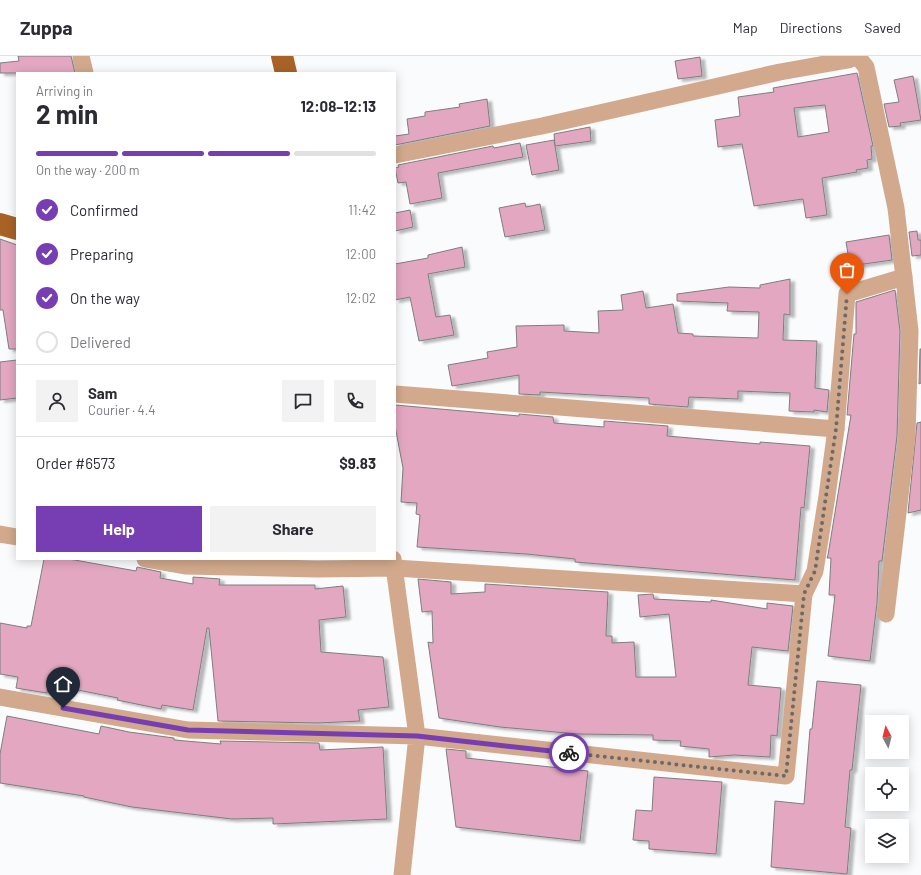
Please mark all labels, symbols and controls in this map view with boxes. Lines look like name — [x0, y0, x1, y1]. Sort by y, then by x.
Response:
text: Zuppa — [20, 16, 73, 39]
text: Map — [733, 19, 758, 36]
text: Directions — [780, 19, 842, 36]
text: Saved — [864, 19, 901, 36]
text: Arriving in — [36, 83, 93, 99]
text: 12:08–12:13 — [300, 97, 376, 115]
text: 2 min — [36, 98, 98, 129]
text: On the way · 200 m — [36, 162, 140, 178]
icon: check — [36, 199, 58, 221]
text: Confirmed — [70, 201, 138, 219]
text: 11:42 — [348, 202, 376, 218]
icon: check — [36, 243, 58, 265]
text: Preparing — [70, 245, 134, 263]
text: 12:00 — [345, 246, 376, 262]
pin — [830, 253, 864, 294]
icon: bag — [836, 259, 858, 281]
icon: check — [36, 287, 58, 309]
text: On the way — [70, 289, 140, 307]
text: 12:02 — [346, 290, 376, 306]
text: Delivered — [70, 333, 131, 351]
button: person — [36, 380, 78, 422]
button: chat — [282, 380, 324, 422]
button: phone — [334, 380, 376, 422]
text: Sam — [88, 384, 117, 402]
text: Courier · 4.4 — [88, 402, 156, 418]
text: Order #6573 — [36, 454, 116, 472]
text: $9.83 — [339, 454, 376, 472]
button: Help — [36, 506, 202, 552]
button: Share — [210, 506, 376, 552]
pin — [46, 667, 80, 708]
icon: home — [52, 673, 74, 695]
north arrow — [865, 715, 909, 759]
map controls — [865, 715, 909, 863]
courier — [549, 733, 589, 773]
icon: bike — [558, 742, 580, 764]
button: locate — [865, 767, 909, 811]
button: layers — [865, 819, 909, 863]

